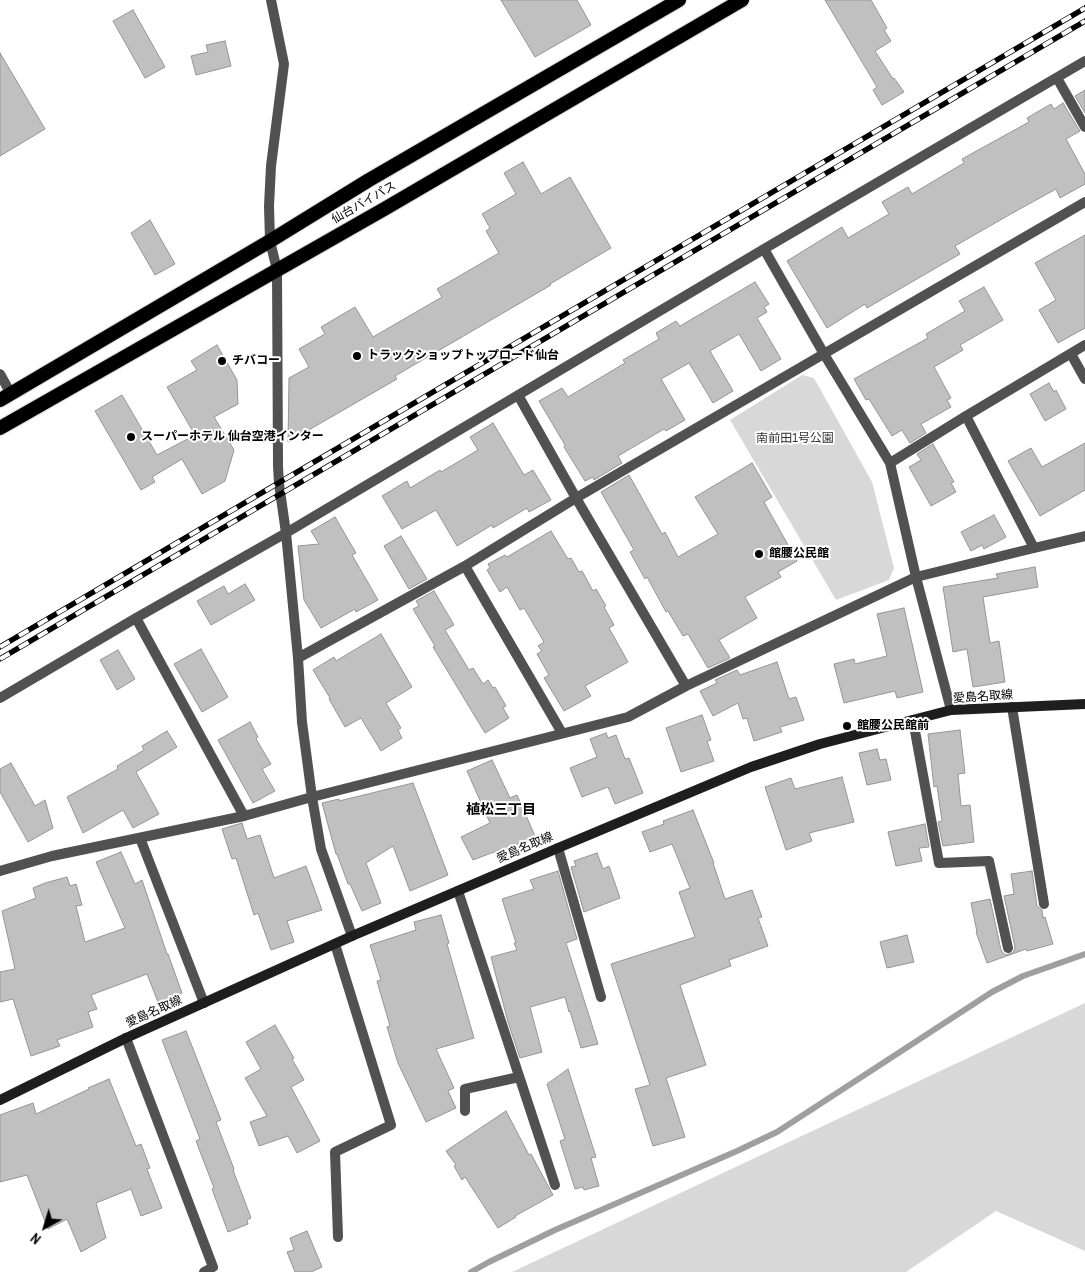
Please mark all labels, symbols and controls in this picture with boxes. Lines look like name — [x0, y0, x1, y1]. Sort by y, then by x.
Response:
street label: 仙台バイパス — [329, 179, 399, 227]
place label: トラックショップトップロード仙台 — [367, 349, 559, 363]
marker: トラックショップトップロード仙台 — [351, 350, 363, 362]
place label: チバコー — [232, 354, 280, 368]
marker: チバコー — [216, 355, 228, 367]
place label: スーパーホテル 仙台空港インター — [141, 430, 324, 444]
marker: スーパーホテル 仙台空港インター — [125, 431, 137, 443]
park label: 南前田1号公園 — [756, 432, 834, 446]
place label: 館腰公民館 — [769, 547, 829, 561]
marker: 館腰公民館 — [753, 548, 765, 560]
street label: 愛島名取線 — [953, 688, 1013, 706]
place label: 館腰公民館前 — [857, 719, 929, 733]
marker: 館腰公民館前 — [841, 720, 853, 732]
district label: 植松三丁目 — [466, 802, 536, 818]
street label: 愛島名取線 — [495, 830, 555, 866]
street label: 愛島名取線 — [124, 993, 184, 1031]
north arrow — [20, 1202, 70, 1252]
text: N — [27, 1229, 44, 1248]

